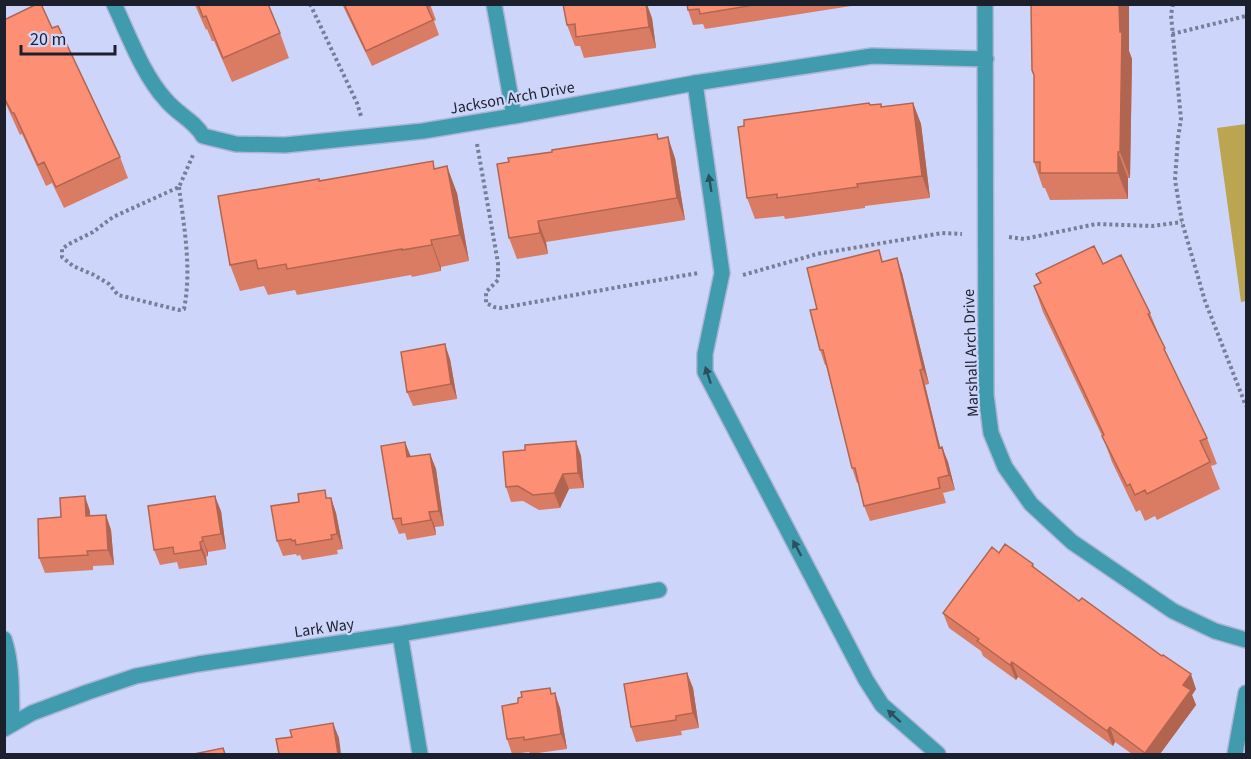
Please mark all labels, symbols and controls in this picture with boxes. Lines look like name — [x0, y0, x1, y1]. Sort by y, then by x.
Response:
scale bar — [21, 18, 116, 56]
text: 20 m — [30, 27, 66, 52]
street label: Jackson Arch Drive — [448, 76, 576, 120]
one-way arrow — [705, 174, 714, 193]
street label: Marshall Arch Drive — [958, 289, 984, 417]
one-way arrow — [703, 365, 712, 383]
one-way arrow — [792, 539, 802, 556]
street label: Lark Way — [293, 613, 356, 643]
one-way arrow — [887, 710, 902, 723]

